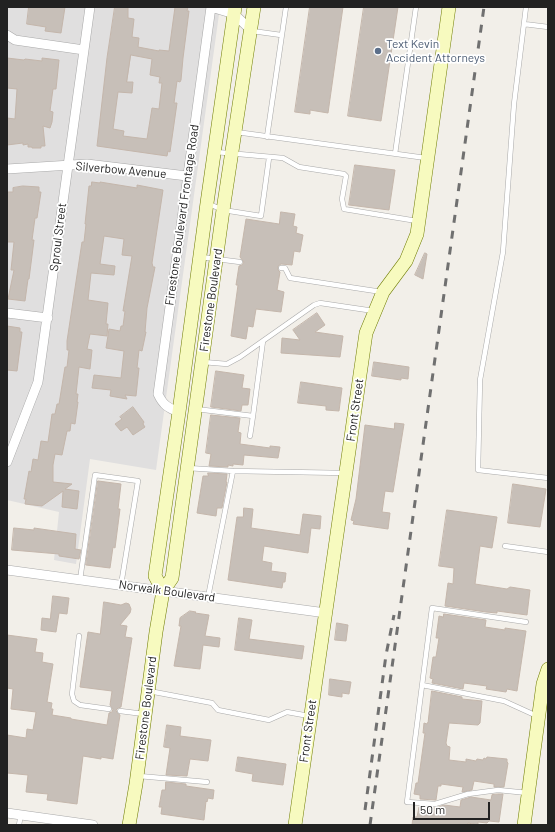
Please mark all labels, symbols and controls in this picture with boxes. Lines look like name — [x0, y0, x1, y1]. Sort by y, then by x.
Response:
place label: Text Kevin Accident Attorneys — [386, 37, 485, 65]
marker: Text Kevin Accident Attorneys — [373, 46, 383, 56]
street label: Firestone Boulevard Frontage Road — [162, 123, 202, 307]
street label: Silverbow Avenue — [75, 159, 167, 181]
street label: Sproul Street — [47, 202, 69, 272]
street label: Firestone Boulevard — [197, 247, 225, 353]
street label: Front Street — [343, 378, 367, 442]
street label: Norwalk Boulevard — [118, 577, 216, 605]
street label: Firestone Boulevard — [133, 655, 159, 761]
street label: Front Street — [296, 699, 320, 763]
scale bar — [415, 794, 492, 820]
text: 50 m — [420, 802, 445, 816]

